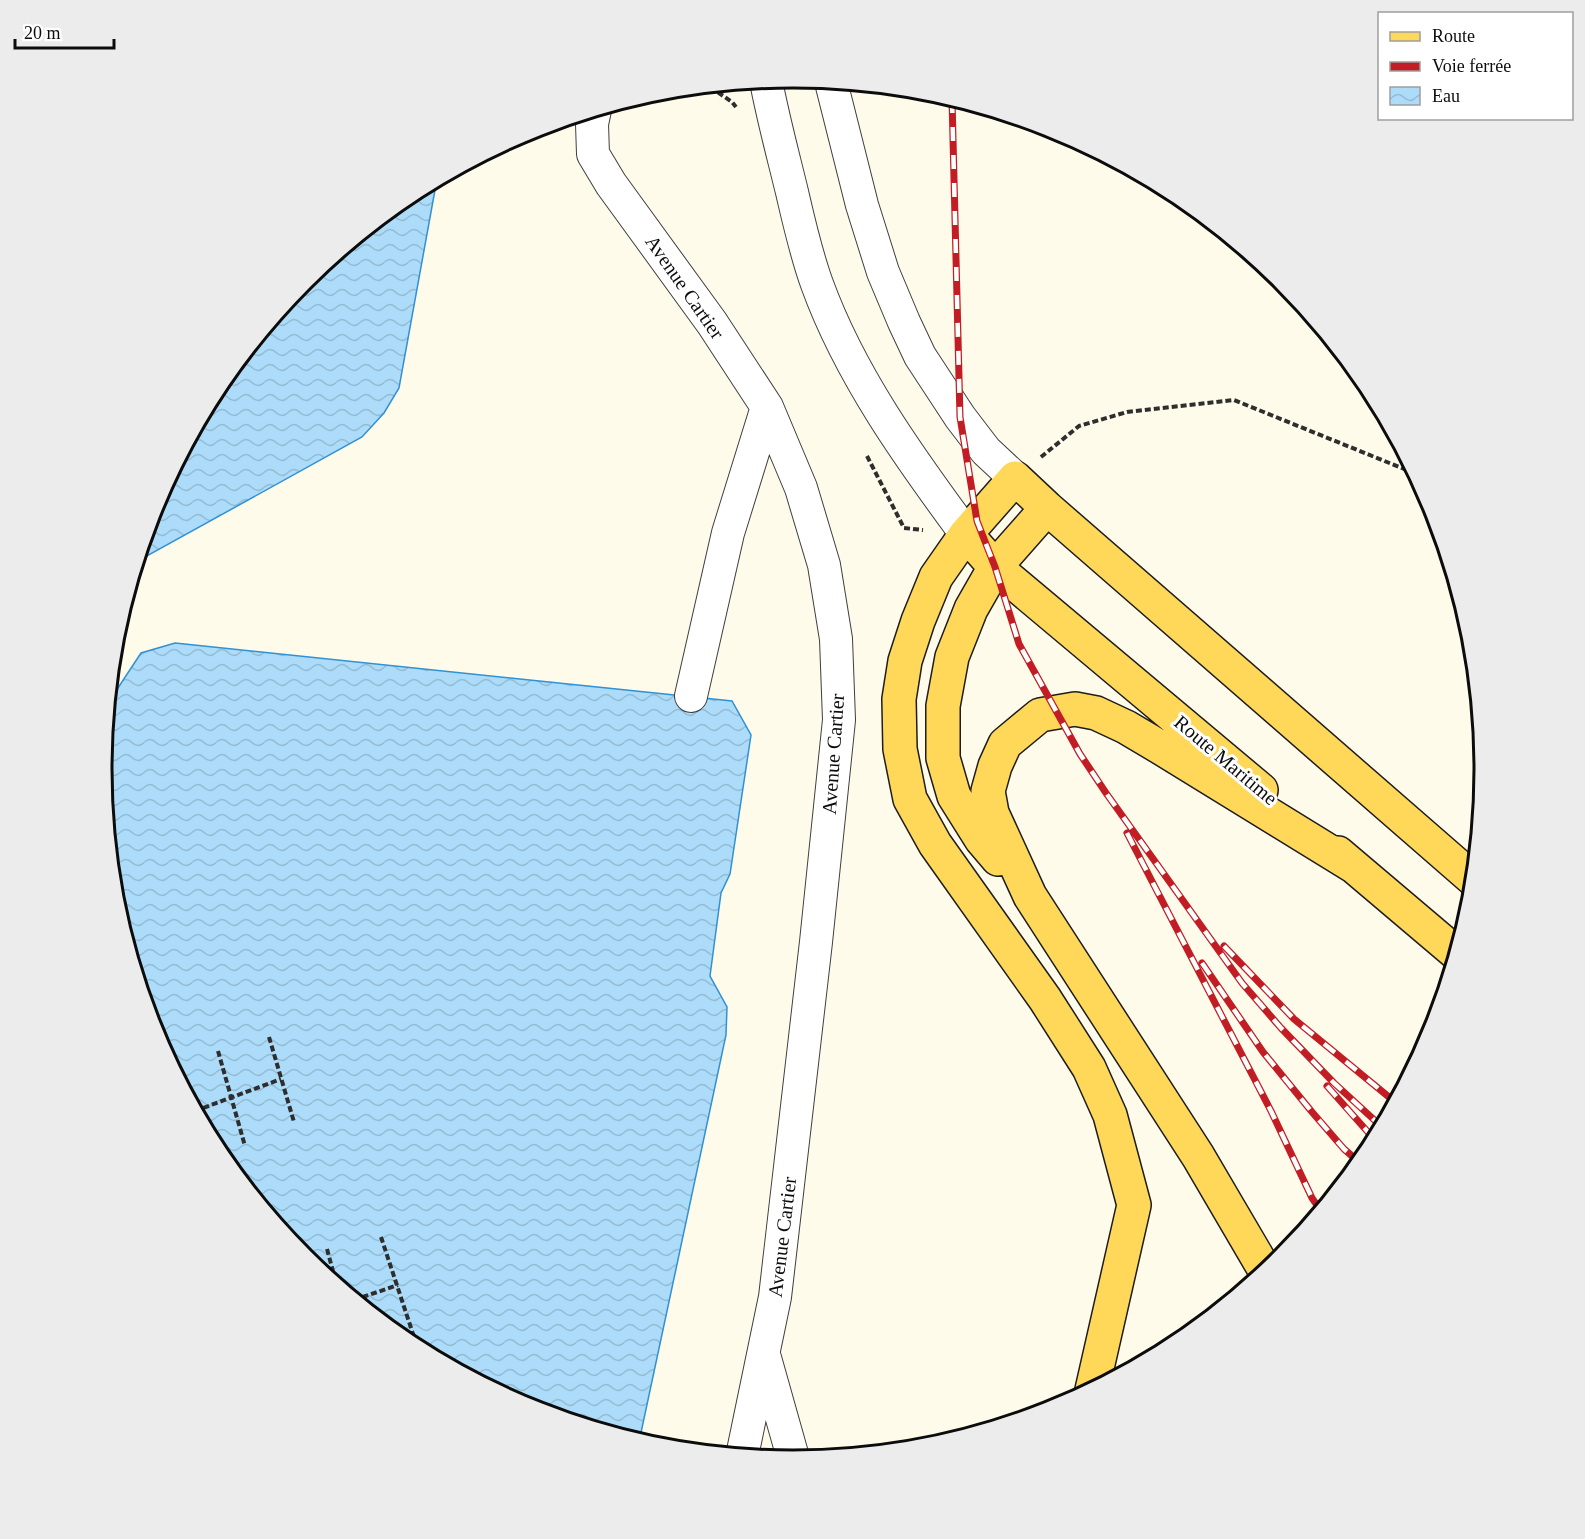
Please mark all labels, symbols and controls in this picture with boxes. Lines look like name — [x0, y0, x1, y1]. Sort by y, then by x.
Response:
scale bar — [15, 12, 114, 50]
legend — [1378, 12, 1573, 120]
text: 20 m — [24, 23, 61, 43]
text: Route — [1432, 26, 1475, 46]
text: Voie ferrée — [1432, 56, 1511, 76]
text: Eau — [1432, 86, 1460, 106]
street label: Avenue Cartier — [641, 231, 729, 343]
street label: Avenue Cartier — [818, 692, 848, 815]
street label: Route Maritime — [1170, 711, 1282, 809]
street label: Avenue Cartier — [764, 1175, 800, 1299]

